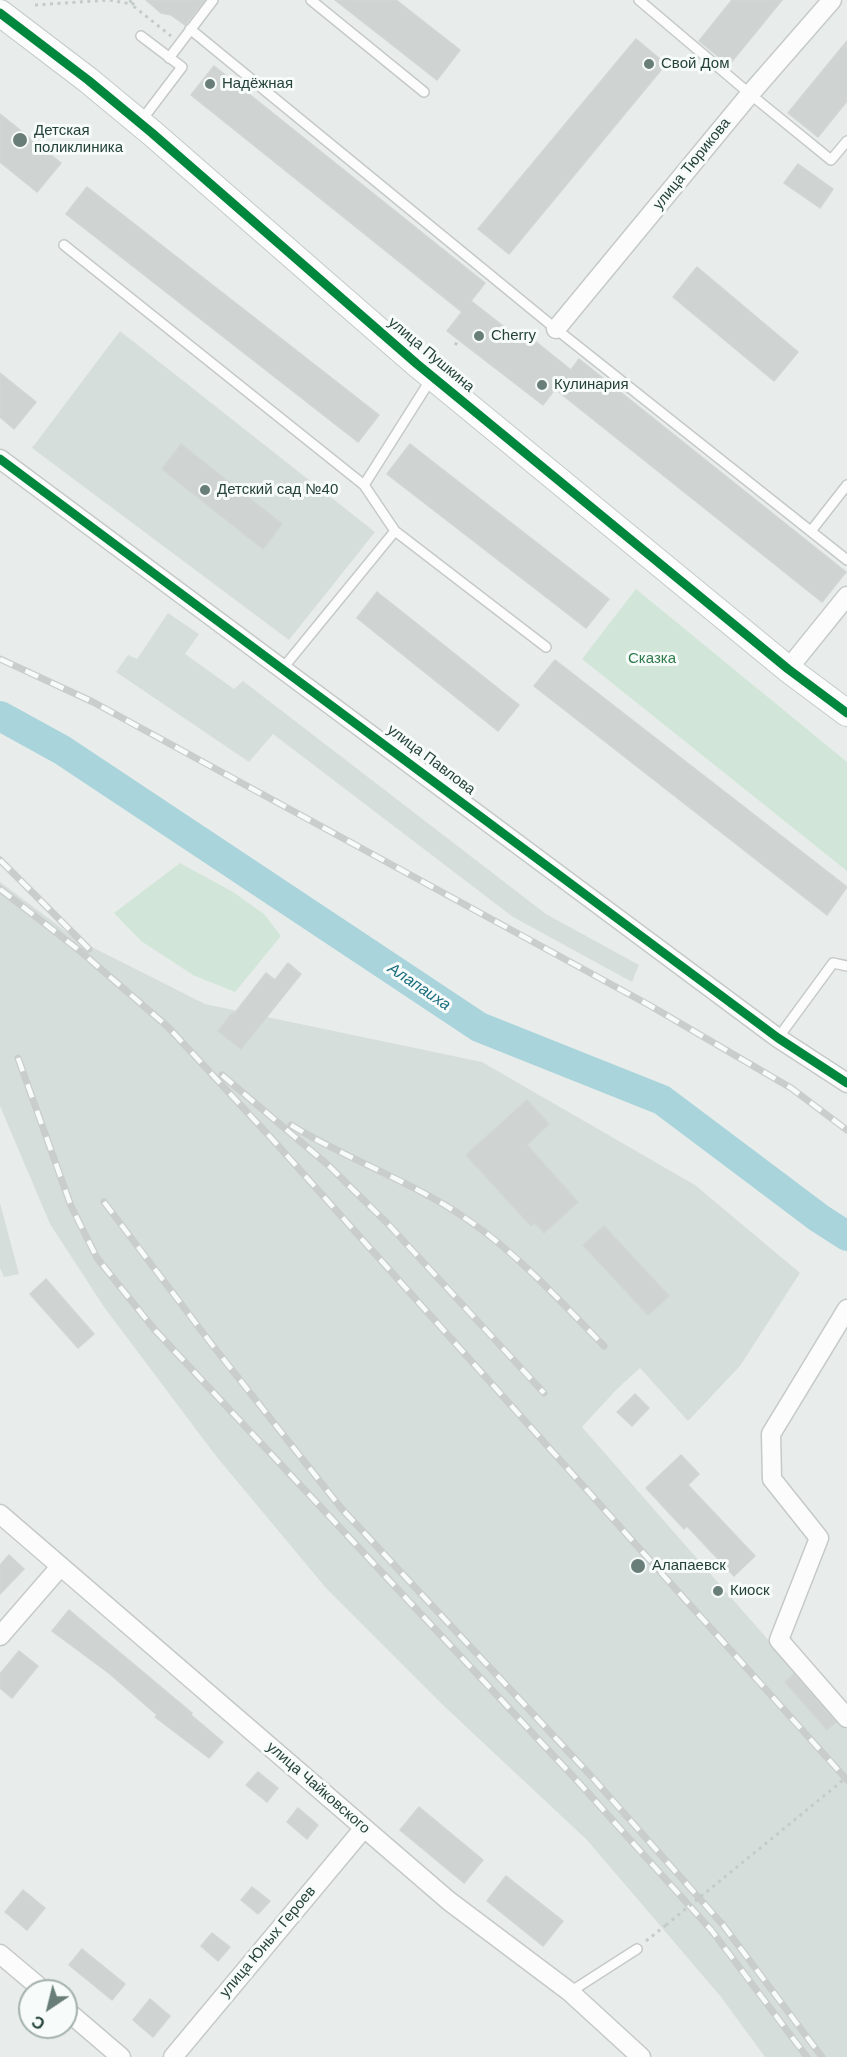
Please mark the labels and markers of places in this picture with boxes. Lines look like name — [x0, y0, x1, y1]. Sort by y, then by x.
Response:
place label: Свой Дом — [661, 55, 730, 73]
marker: Свой Дом — [642, 57, 656, 71]
place label: Надёжная — [222, 75, 293, 93]
marker: Надёжная — [203, 77, 217, 91]
place label: Детская поликлиника — [34, 122, 123, 157]
marker: Детская поликлиника — [11, 131, 29, 149]
place label: Cherry — [491, 327, 536, 345]
marker: Cherry — [472, 329, 486, 343]
place label: Кулинария — [554, 376, 629, 394]
marker: Кулинария — [535, 378, 549, 392]
place label: Детский сад №40 — [217, 481, 338, 499]
marker: Детский сад №40 — [198, 483, 212, 497]
marker: Алапаевск — [629, 1557, 647, 1575]
place label: Алапаевск — [652, 1557, 726, 1575]
place label: Киоск — [730, 1582, 770, 1600]
marker: Киоск — [711, 1584, 725, 1598]

